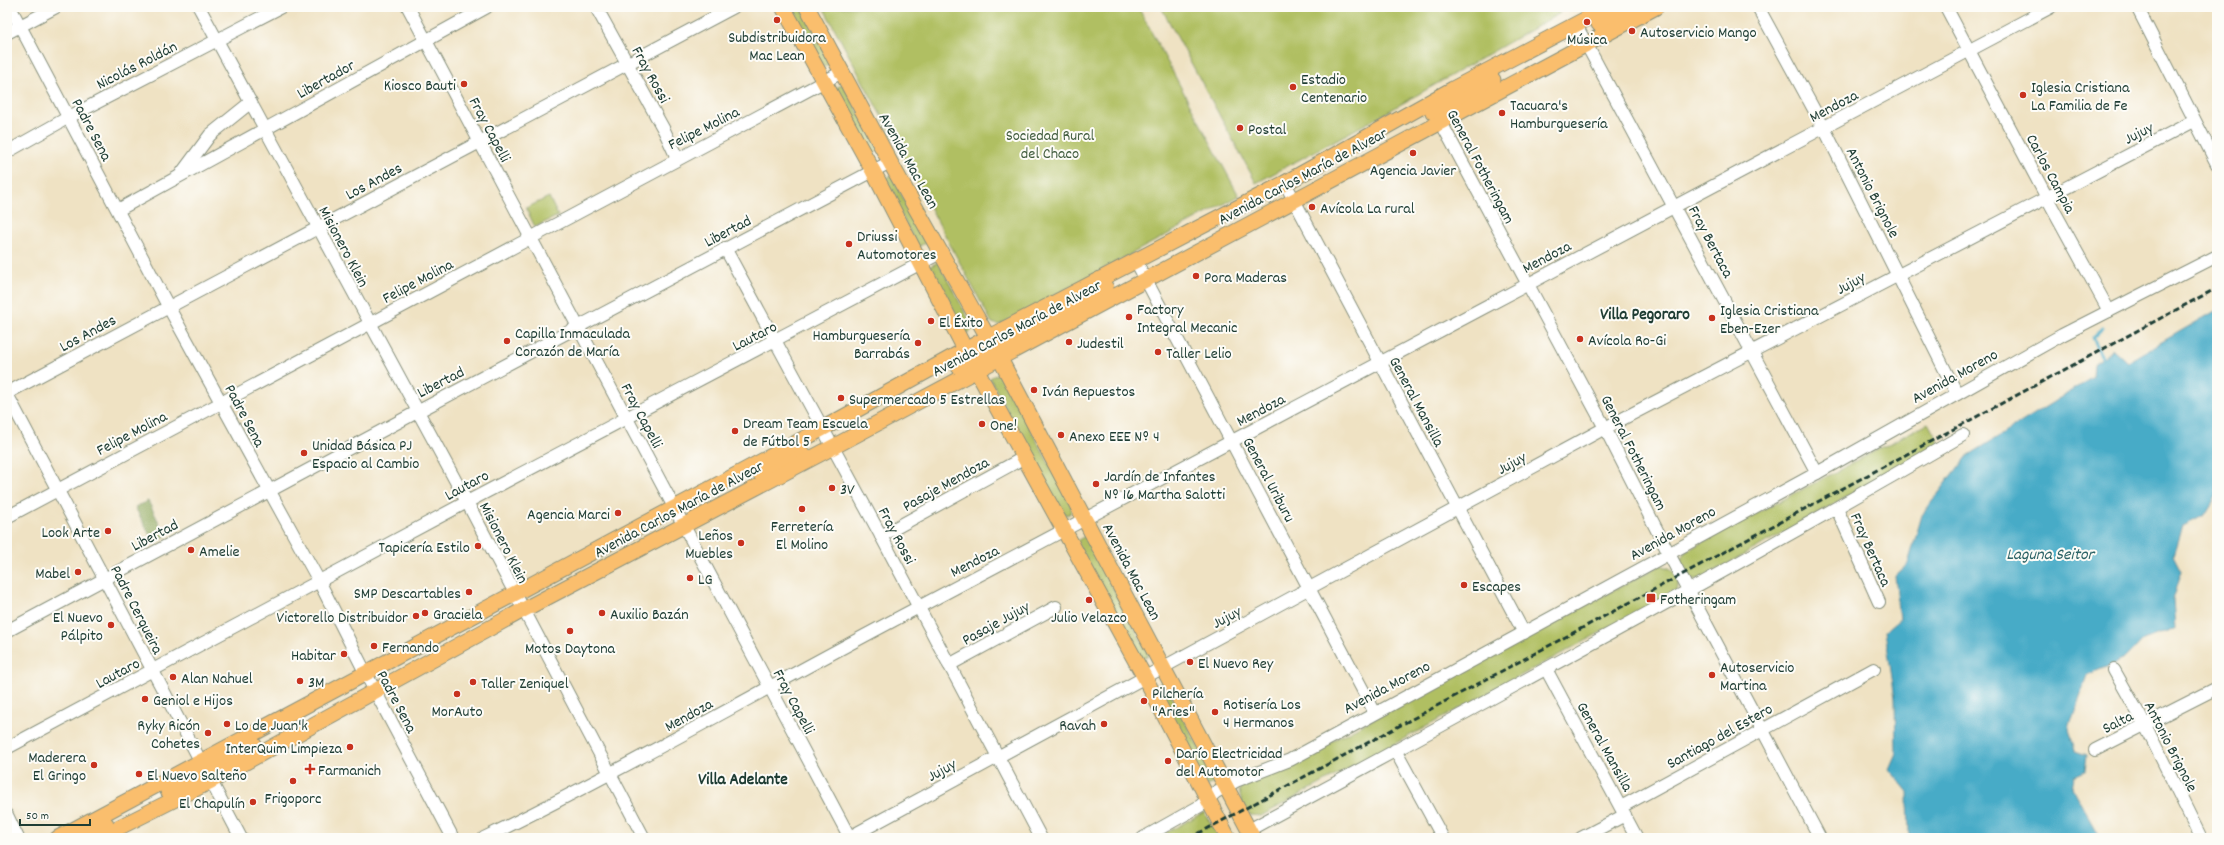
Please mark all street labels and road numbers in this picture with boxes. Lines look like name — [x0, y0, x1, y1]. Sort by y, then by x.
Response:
street label: Nicolás Roldán — [93, 36, 182, 96]
street label: Fray Rossi — [625, 43, 675, 108]
street label: Libertador — [293, 55, 360, 106]
street label: Mendoza — [1806, 85, 1863, 130]
street label: Fray Capelli — [462, 93, 516, 167]
street label: Padre Sena — [65, 95, 117, 166]
street label: Felipe Molina — [665, 101, 744, 157]
street label: General Fotheringam — [1440, 106, 1520, 229]
street label: Avenida Mac Lean — [872, 109, 944, 214]
street label: Jujuy — [2120, 117, 2158, 151]
street label: Avenida Carlos María de Alvear — [1214, 123, 1392, 232]
street label: Carlos Campia — [2019, 130, 2081, 218]
street label: Antonio Brignole — [1839, 144, 1905, 242]
street label: Los Andes — [342, 158, 407, 207]
street label: Fray Bertaca — [1681, 202, 1739, 283]
street label: Misionero Klein — [312, 203, 374, 292]
street label: Libertad — [701, 210, 756, 254]
street label: Mendoza — [1519, 236, 1576, 281]
street label: Felipe Molina — [379, 254, 458, 310]
street label: Jujuy — [1832, 267, 1870, 302]
street label: Avenida Carlos María de Alvear — [928, 275, 1106, 384]
street label: Los Andes — [56, 310, 121, 359]
street label: Lautaro — [729, 316, 781, 358]
street label: Avenida Moreno — [1908, 344, 2003, 410]
street label: General Mansilla — [1382, 353, 1450, 452]
street label: Libertad — [414, 362, 469, 405]
street label: Fray Capelli — [614, 379, 668, 453]
street label: Padre Sena — [218, 381, 270, 452]
street label: Mendoza — [1233, 389, 1290, 434]
street label: General Fotheringam — [1594, 391, 1672, 515]
street label: Felipe Molina — [93, 406, 172, 462]
street label: General Uriburu — [1236, 433, 1300, 527]
street label: Jujuy — [1493, 447, 1531, 482]
street label: Pasaje Mendoza — [899, 452, 994, 518]
street label: Avenida Carlos María de Alvear — [590, 456, 768, 565]
street label: Lautaro — [441, 465, 494, 507]
street label: Misionero Klein — [472, 498, 533, 588]
street label: Avenida Moreno — [1626, 501, 1721, 567]
street label: Fray Rossi — [871, 503, 921, 569]
street label: Fray Bertaca — [1843, 509, 1896, 591]
street label: Libertad — [128, 514, 183, 558]
street label: Avenida Mac Lean — [1096, 520, 1166, 625]
street label: Mendoza — [947, 540, 1004, 584]
street label: Padre Cerqueira — [103, 562, 168, 659]
street label: Pasaje Jujuy — [958, 596, 1035, 652]
street label: Jujuy — [1208, 601, 1246, 635]
street label: Lautaro — [92, 653, 145, 695]
street label: Avenida Moreno — [1340, 656, 1435, 721]
street label: Fray Capelli — [766, 665, 820, 739]
street label: Padre Sena — [370, 667, 422, 738]
street label: Mendoza — [661, 693, 718, 739]
street label: General Mansilla — [1570, 698, 1638, 797]
street label: Santiago del Estero — [1663, 698, 1777, 776]
street label: Antonio Brignole — [2137, 698, 2203, 796]
street label: Salta — [2099, 706, 2138, 741]
street label: Jujuy — [923, 754, 961, 789]

